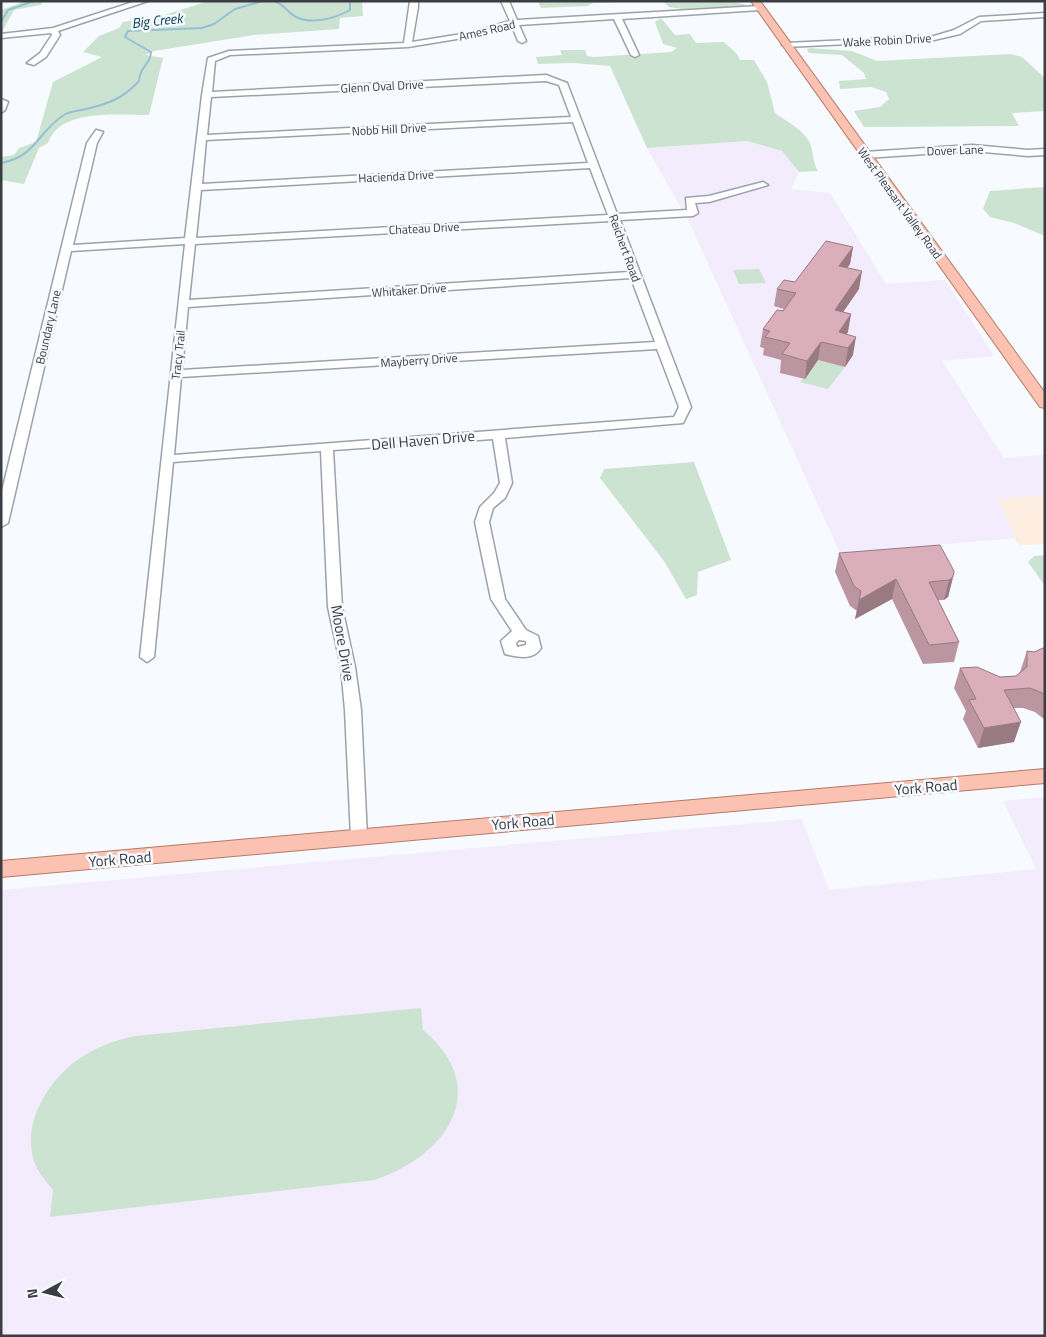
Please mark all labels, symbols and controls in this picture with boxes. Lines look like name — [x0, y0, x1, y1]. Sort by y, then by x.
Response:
water label: Big Creek — [131, 7, 185, 33]
street label: Ames Road — [457, 14, 517, 46]
street label: Wake Robin Drive — [842, 28, 932, 52]
street label: Glenn Oval Drive — [340, 74, 424, 98]
street label: Nobb Hill Drive — [351, 118, 427, 140]
street label: Dover Lane — [926, 140, 984, 160]
street label: West Pleasant Valley Road — [853, 143, 947, 263]
street label: Hacienda Drive — [358, 165, 434, 187]
street label: Reichert Road — [604, 212, 646, 284]
street label: Chateau Drive — [388, 217, 460, 239]
street label: Whitaker Drive — [371, 278, 447, 302]
street label: Boundary Lane — [30, 288, 66, 366]
street label: Tracy Trail — [166, 329, 190, 381]
street label: Mayberry Drive — [380, 348, 458, 372]
street label: Dell Haven Drive — [370, 424, 476, 456]
street label: Moore Drive — [325, 603, 361, 683]
street label: York Road — [894, 773, 958, 801]
street label: York Road — [491, 808, 555, 836]
street label: York Road — [88, 845, 152, 873]
north arrow — [20, 1267, 70, 1317]
text: N — [21, 1288, 43, 1300]

